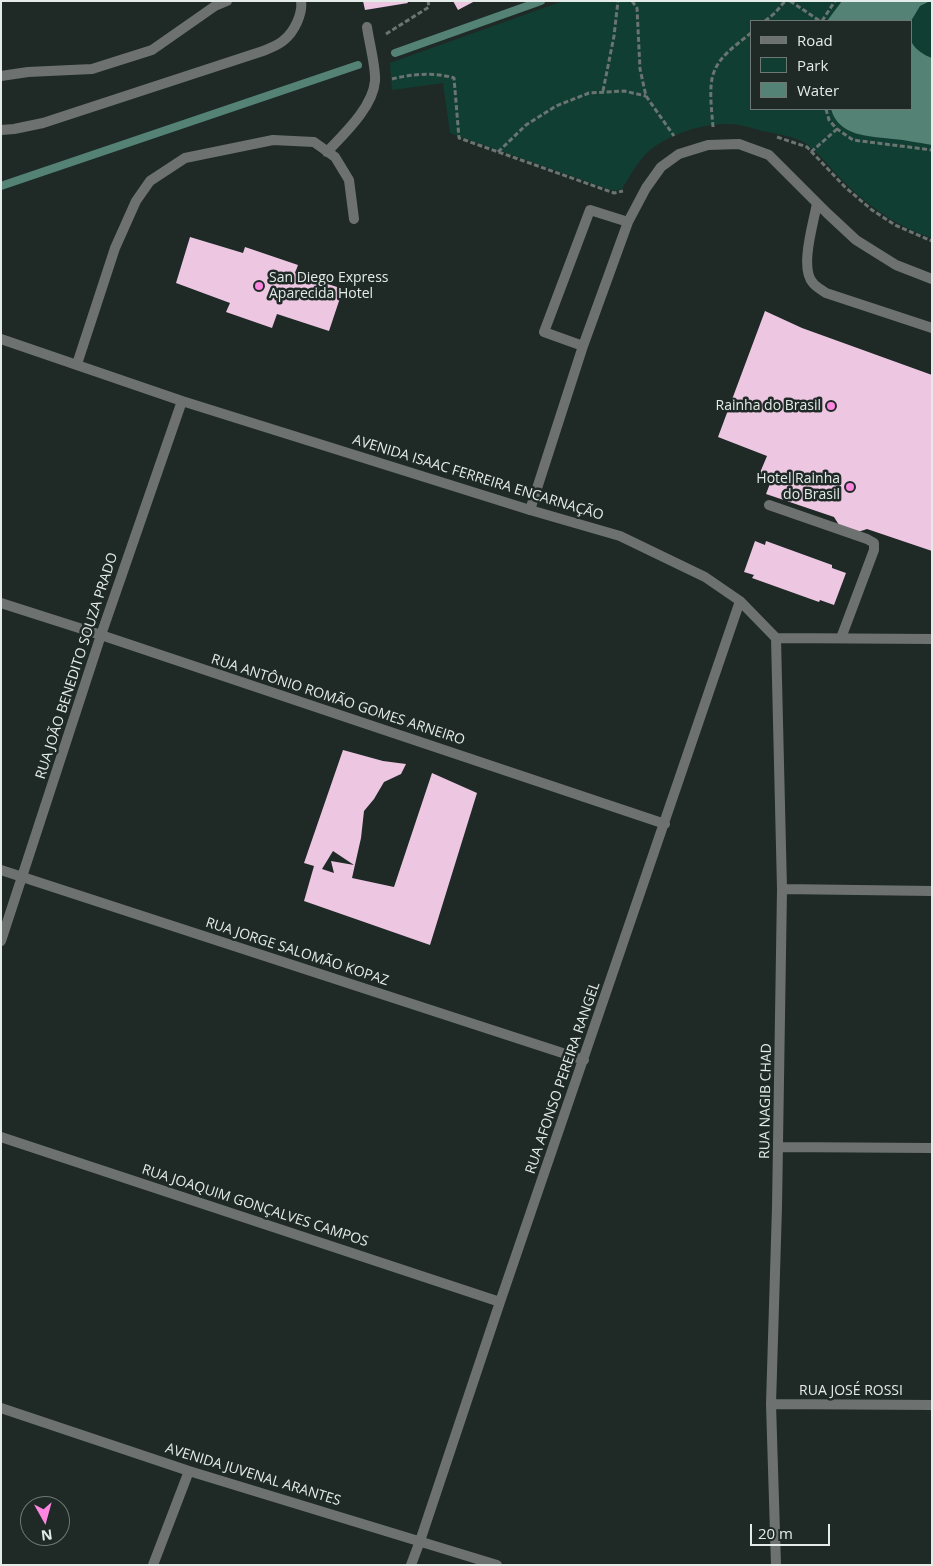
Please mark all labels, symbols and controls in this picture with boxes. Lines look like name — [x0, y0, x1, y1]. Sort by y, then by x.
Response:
legend — [750, 20, 913, 110]
text: Road — [797, 30, 833, 50]
text: Park — [797, 55, 828, 75]
text: Water — [797, 80, 839, 100]
place label: San Diego Express Aparecida Hotel — [269, 270, 388, 302]
marker: San Diego Express Aparecida Hotel — [253, 280, 265, 292]
place label: Rainha do Brasil — [716, 398, 821, 414]
marker: Rainha do Brasil — [825, 400, 837, 412]
street label: AVENIDA ISAAC FERREIRA ENCARNAÇÃO — [350, 432, 606, 524]
place label: Hotel Rainha do Brasil — [756, 471, 840, 504]
marker: Hotel Rainha do Brasil — [844, 481, 856, 493]
street label: RUA JOÃO BENEDITO SOUZA PRADO — [32, 551, 122, 781]
street label: RUA ANTÔNIO ROMÃO GOMES ARNEIRO — [209, 651, 467, 749]
street label: RUA JORGE SALOMÃO KOPAZ — [203, 914, 391, 990]
street label: RUA AFONSO PEREIRA RANGEL — [522, 980, 604, 1176]
street label: RUA NAGIB CHAD — [757, 1043, 775, 1159]
street label: RUA JOAQUIM GONÇALVES CAMPOS — [140, 1161, 370, 1251]
street label: RUA JOSÉ ROSSI — [799, 1383, 903, 1399]
street label: AVENIDA JUVENAL ARANTES — [163, 1440, 343, 1510]
north arrow — [20, 1496, 70, 1546]
scale bar — [753, 1514, 833, 1546]
text: 20 m — [758, 1523, 793, 1543]
text: N — [40, 1525, 54, 1546]

